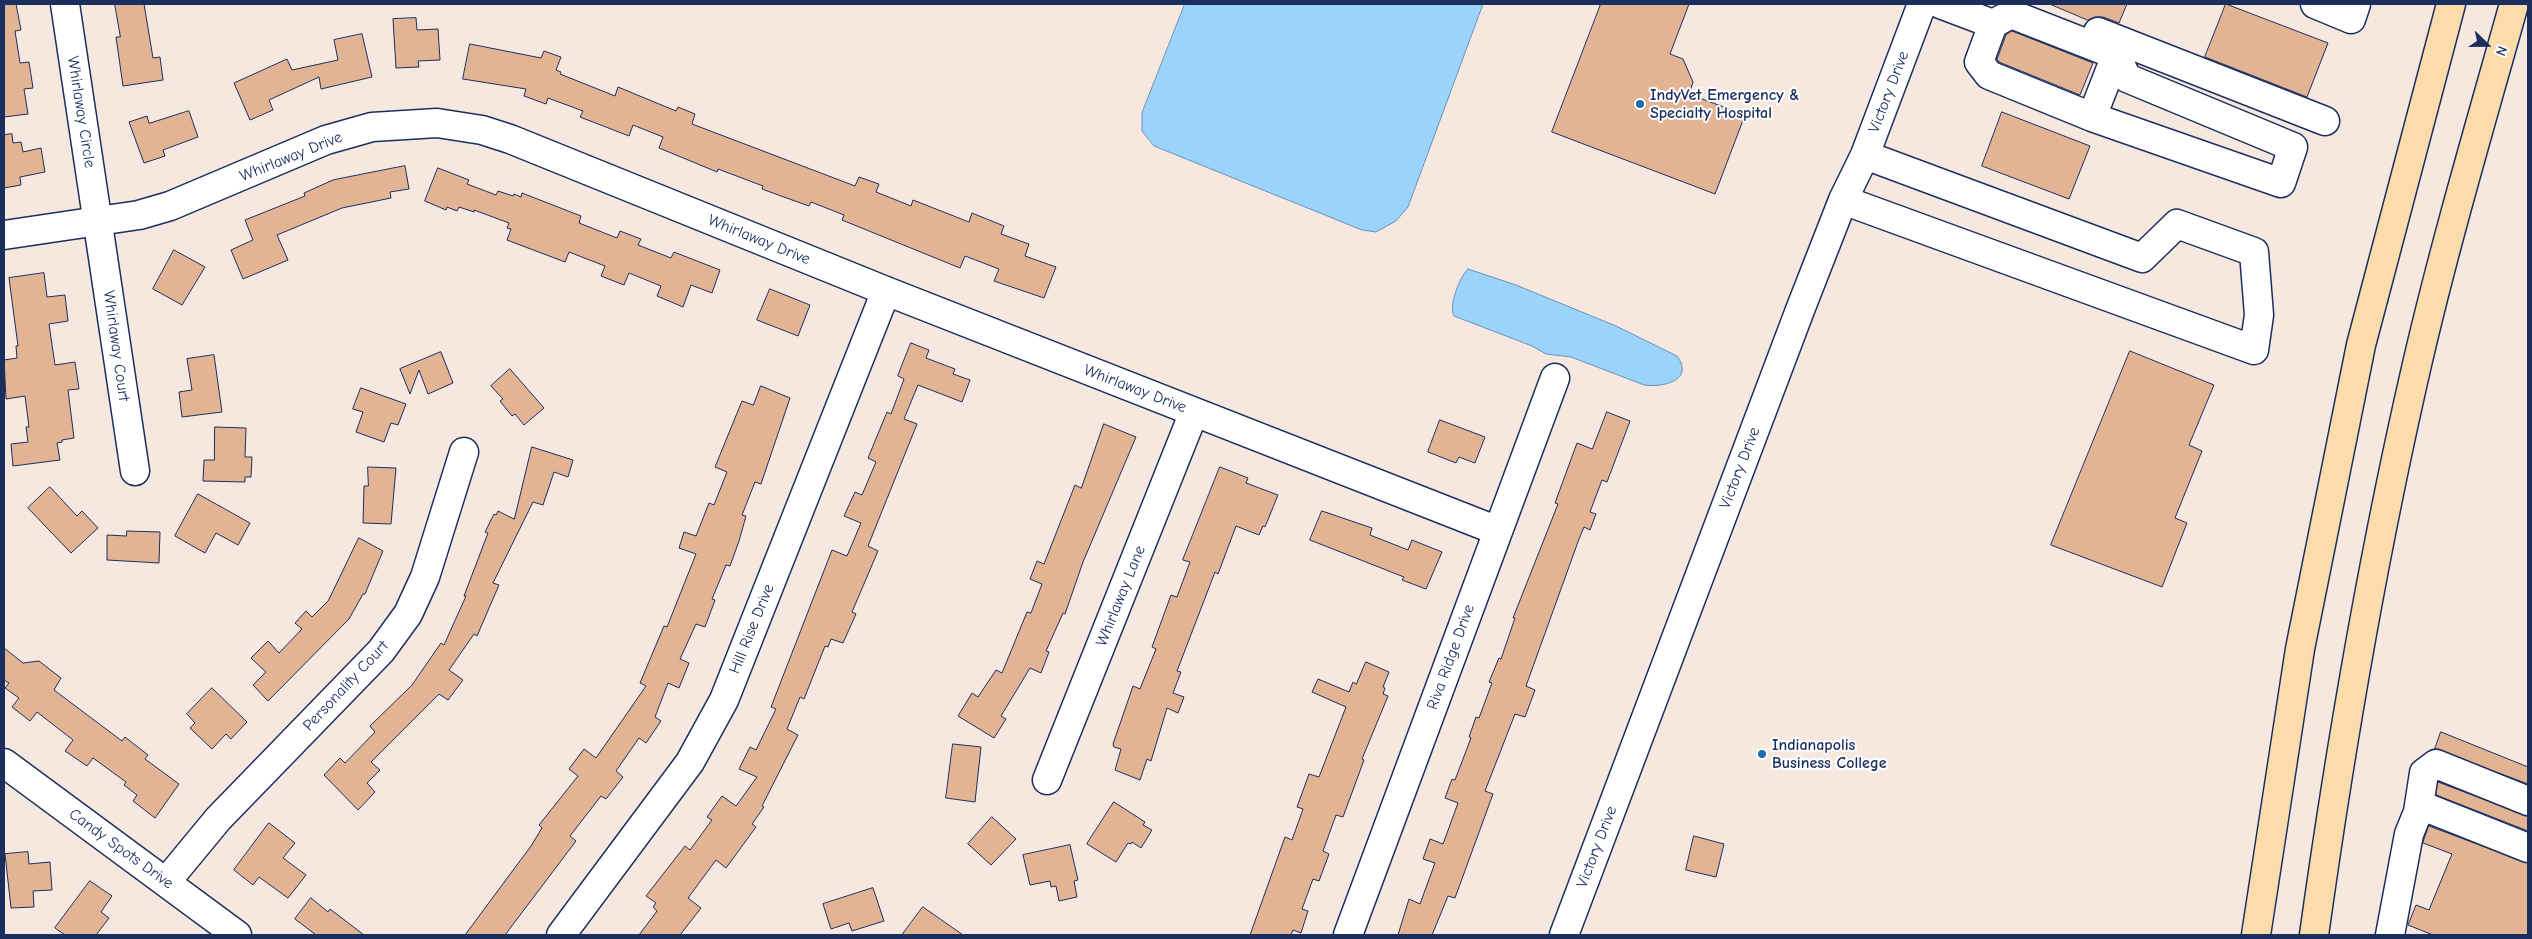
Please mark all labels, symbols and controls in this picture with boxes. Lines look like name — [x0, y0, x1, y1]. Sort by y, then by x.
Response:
north arrow — [2462, 20, 2512, 70]
text: N — [2492, 43, 2511, 58]
street label: Victory Drive — [1865, 49, 1913, 135]
street label: Whirlaway Circle — [63, 55, 99, 169]
place label: IndyVet Emergency & Specialty Hospital — [1650, 85, 1799, 123]
marker: IndyVet Emergency & Specialty Hospital — [1634, 98, 1646, 110]
street label: Whirlaway Drive — [237, 128, 345, 186]
street label: Whirlaway Drive — [705, 211, 813, 269]
street label: Whirlaway Court — [99, 289, 133, 403]
street label: Whirlaway Drive — [1081, 361, 1189, 417]
street label: Victory Drive — [1716, 425, 1764, 511]
street label: Whirlaway Lane — [1092, 543, 1150, 649]
street label: Hill Rise Drive — [725, 581, 779, 677]
street label: Riva Ridge Drive — [1423, 602, 1479, 712]
street label: Personality Court — [299, 637, 393, 735]
place label: Indianapolis Business College — [1772, 735, 1887, 773]
marker: Indianapolis Business College — [1756, 748, 1768, 760]
street label: Victory Drive — [1573, 804, 1621, 890]
street label: Candy Spots Drive — [65, 805, 177, 893]

